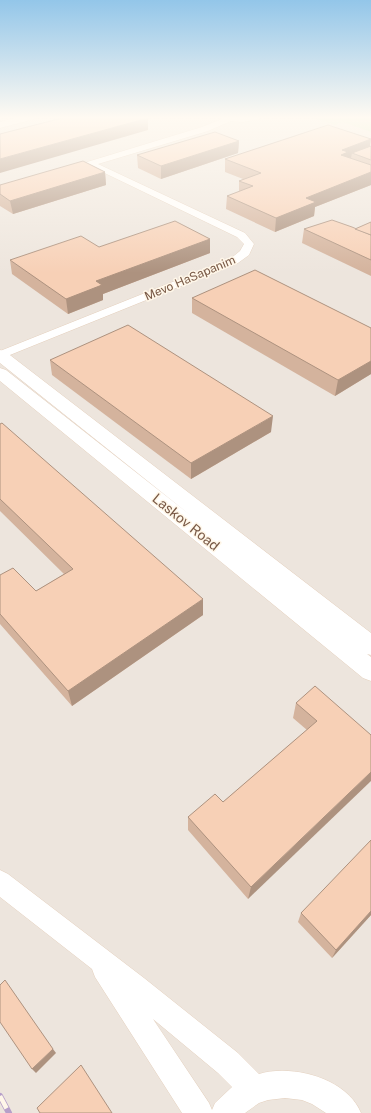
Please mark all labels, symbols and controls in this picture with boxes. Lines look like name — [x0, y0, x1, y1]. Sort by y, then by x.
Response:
street label: Mevo HaSapanim — [142, 253, 238, 303]
street label: Laskov Road — [149, 490, 223, 554]

